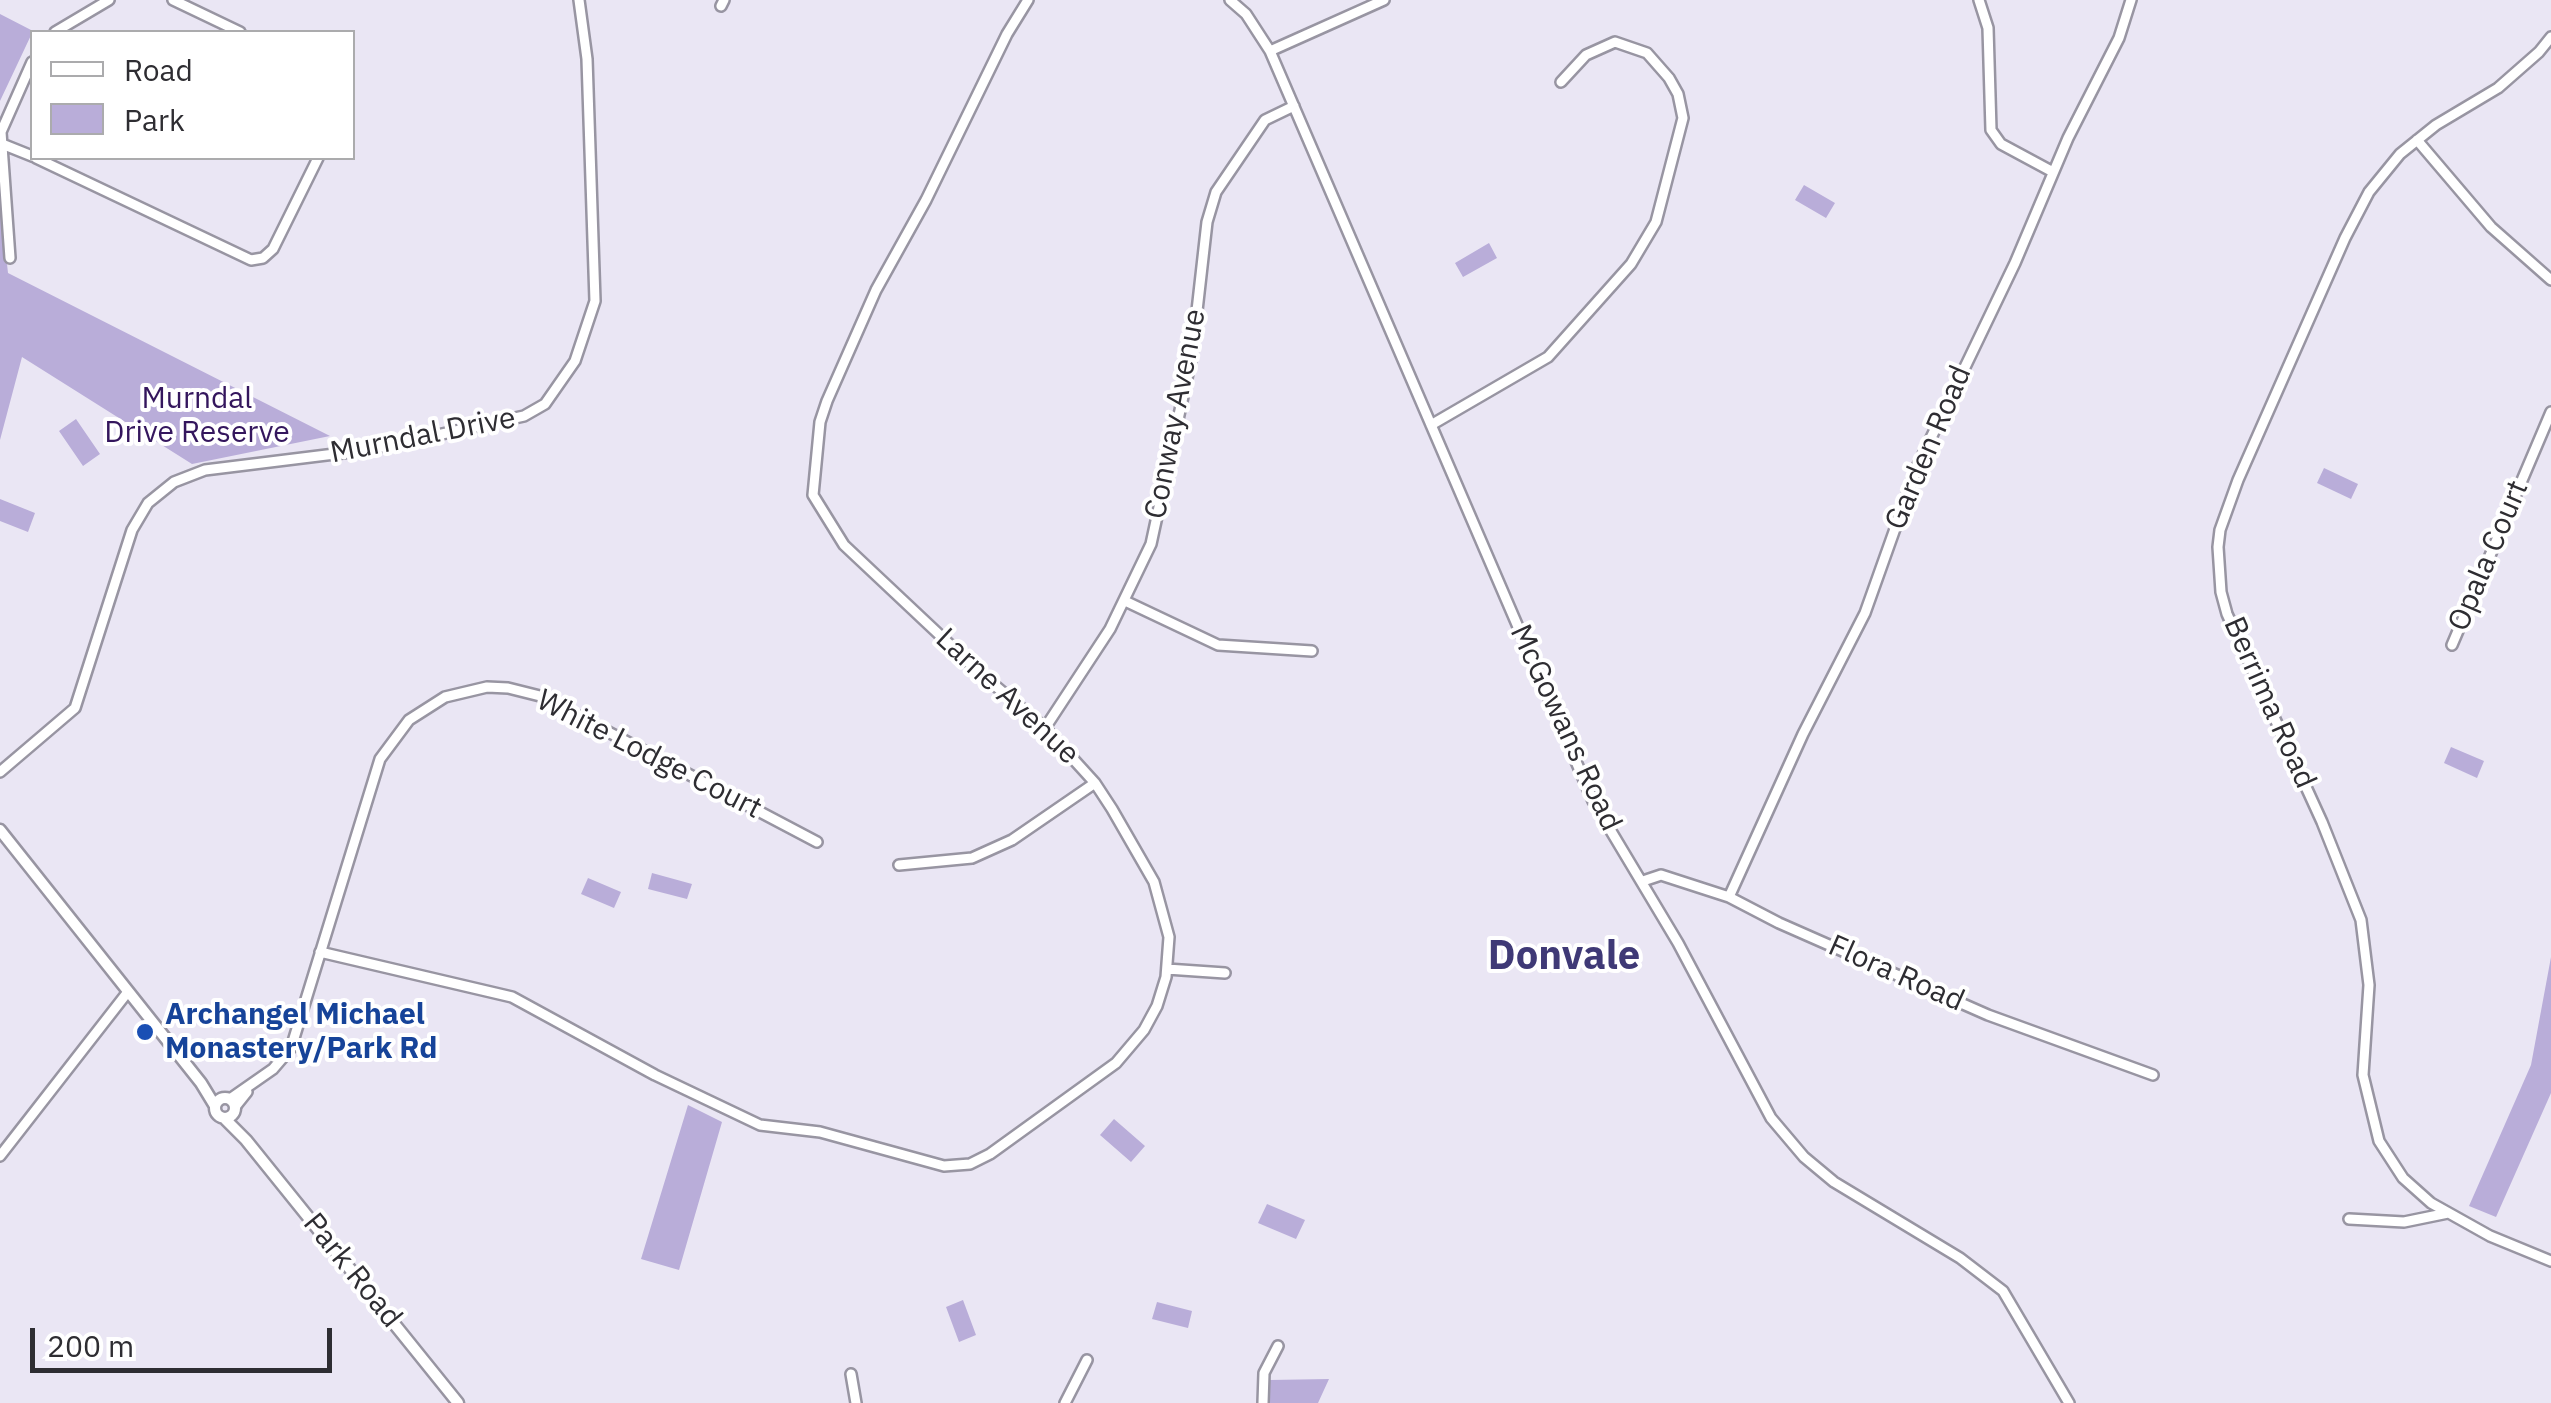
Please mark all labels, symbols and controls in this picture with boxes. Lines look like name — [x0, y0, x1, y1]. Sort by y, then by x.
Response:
legend — [30, 30, 355, 160]
text: Road — [124, 50, 193, 89]
text: Park — [124, 100, 185, 139]
street label: Conway Avenue — [1138, 306, 1214, 522]
street label: Garden Road — [1878, 361, 1980, 535]
park label: Murndal Drive Reserve — [104, 381, 290, 452]
street label: Murndal Drive — [327, 400, 519, 472]
street label: Opala Court — [2441, 475, 2537, 637]
street label: Berrima Road — [2215, 612, 2323, 794]
street label: McGowans Road — [1501, 619, 1629, 837]
street label: Larne Avenue — [928, 622, 1086, 772]
street label: White Lodge Court — [531, 683, 767, 827]
street label: Flora Road — [1823, 928, 1969, 1020]
district label: Donvale — [1488, 933, 1640, 981]
place label: Archangel Michael Monastery/Park Rd — [165, 997, 437, 1068]
marker: Archangel Michael Monastery/Park Rd — [134, 1021, 156, 1043]
street label: Park Road — [295, 1207, 409, 1335]
scale bar — [35, 1308, 338, 1370]
text: 200 m — [47, 1326, 134, 1365]

